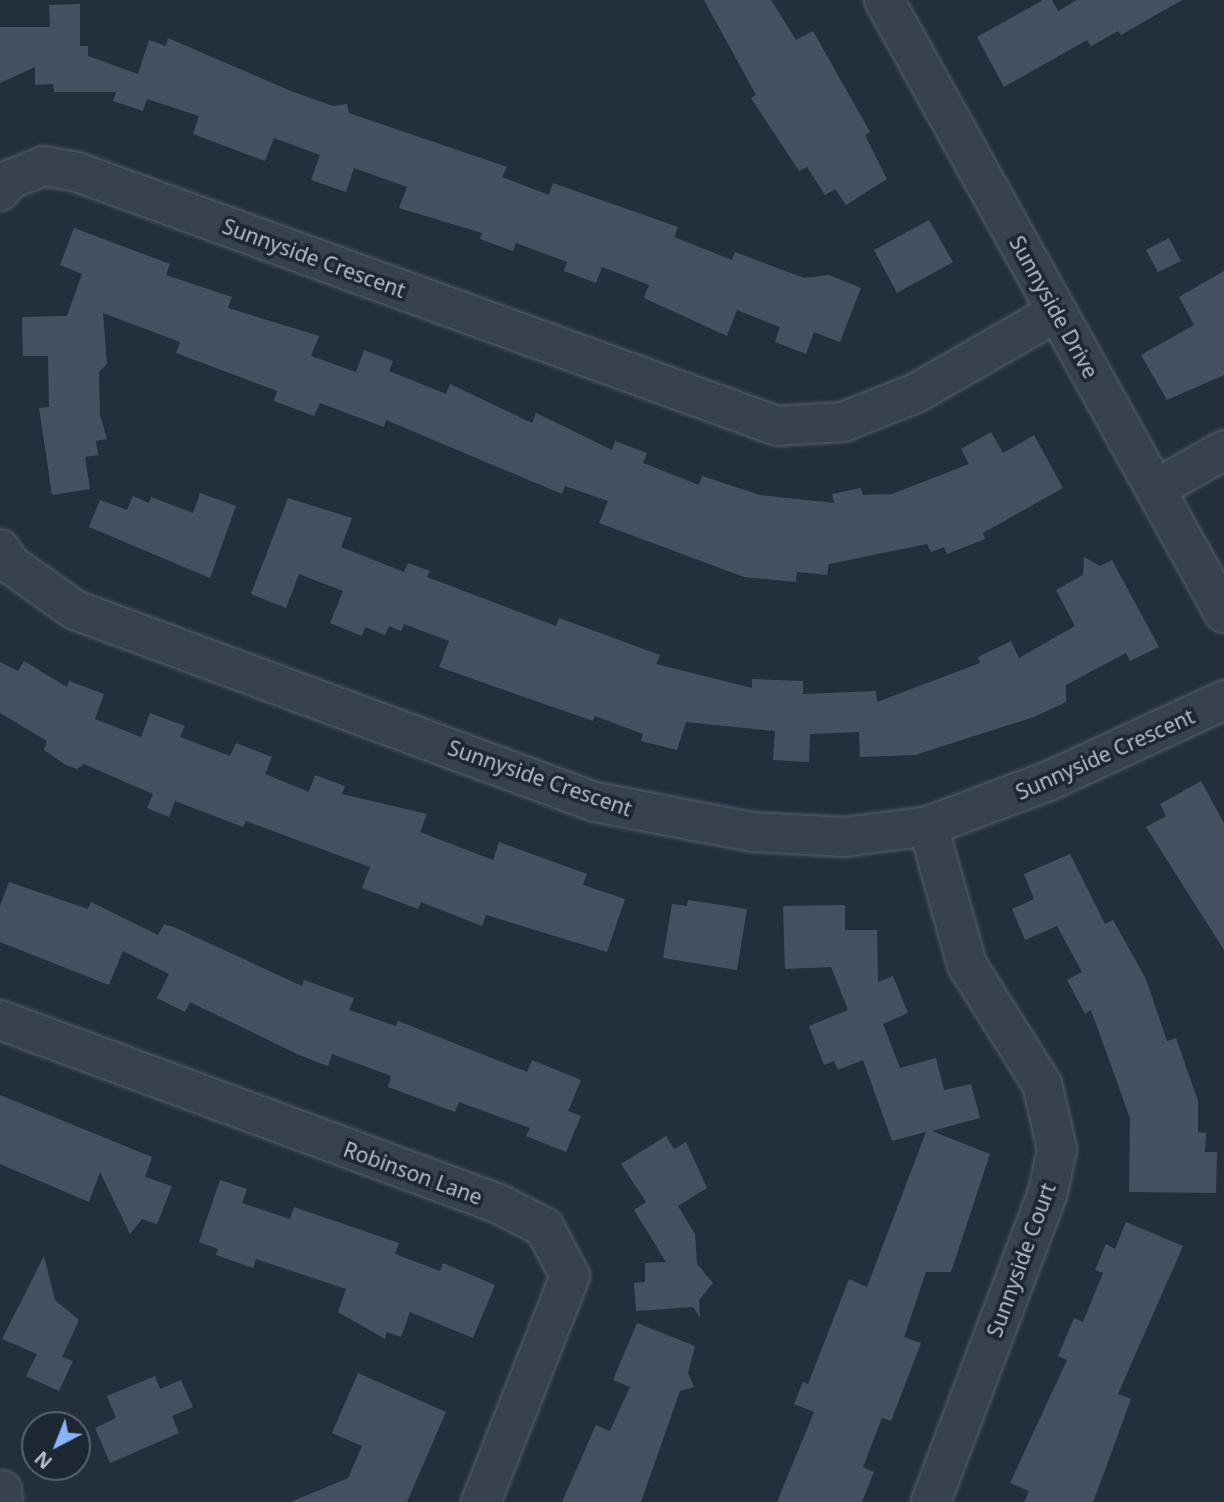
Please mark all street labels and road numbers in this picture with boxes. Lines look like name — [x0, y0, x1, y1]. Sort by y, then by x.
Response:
street label: Sunnyside Crescent — [219, 213, 409, 303]
street label: Sunnyside Drive — [1004, 231, 1104, 383]
street label: Sunnyside Crescent — [1012, 703, 1198, 805]
street label: Sunnyside Crescent — [445, 735, 635, 821]
street label: Robinson Lane — [340, 1136, 486, 1210]
street label: Sunnyside Court — [981, 1180, 1061, 1340]

